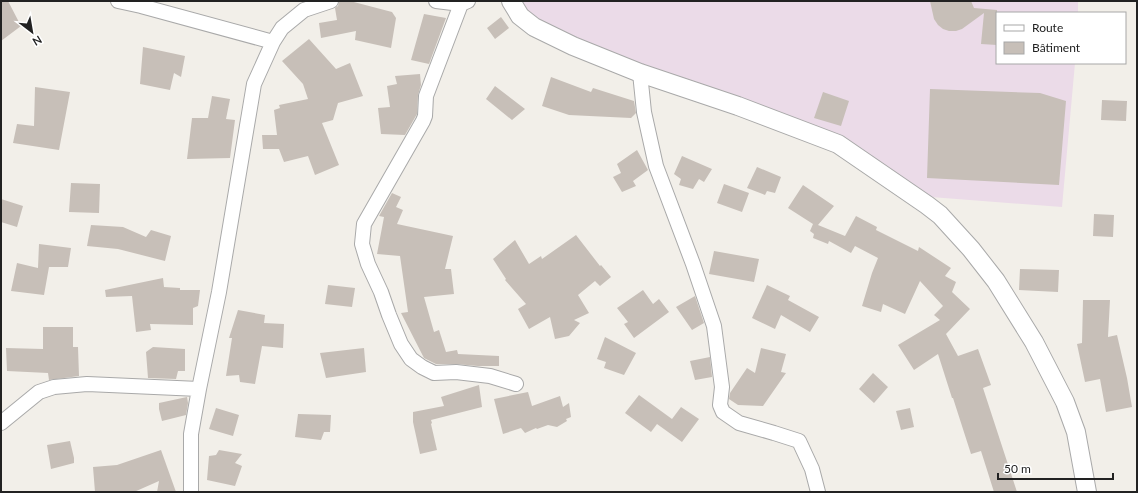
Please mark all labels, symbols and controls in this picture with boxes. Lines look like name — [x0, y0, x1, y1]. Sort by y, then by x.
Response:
north arrow — [12, 12, 52, 52]
legend — [996, 12, 1126, 64]
text: Route — [1032, 20, 1063, 35]
text: N — [30, 33, 44, 49]
text: Bâtiment — [1032, 40, 1081, 55]
scale bar — [998, 455, 1113, 481]
text: 50 m — [1004, 461, 1031, 476]

